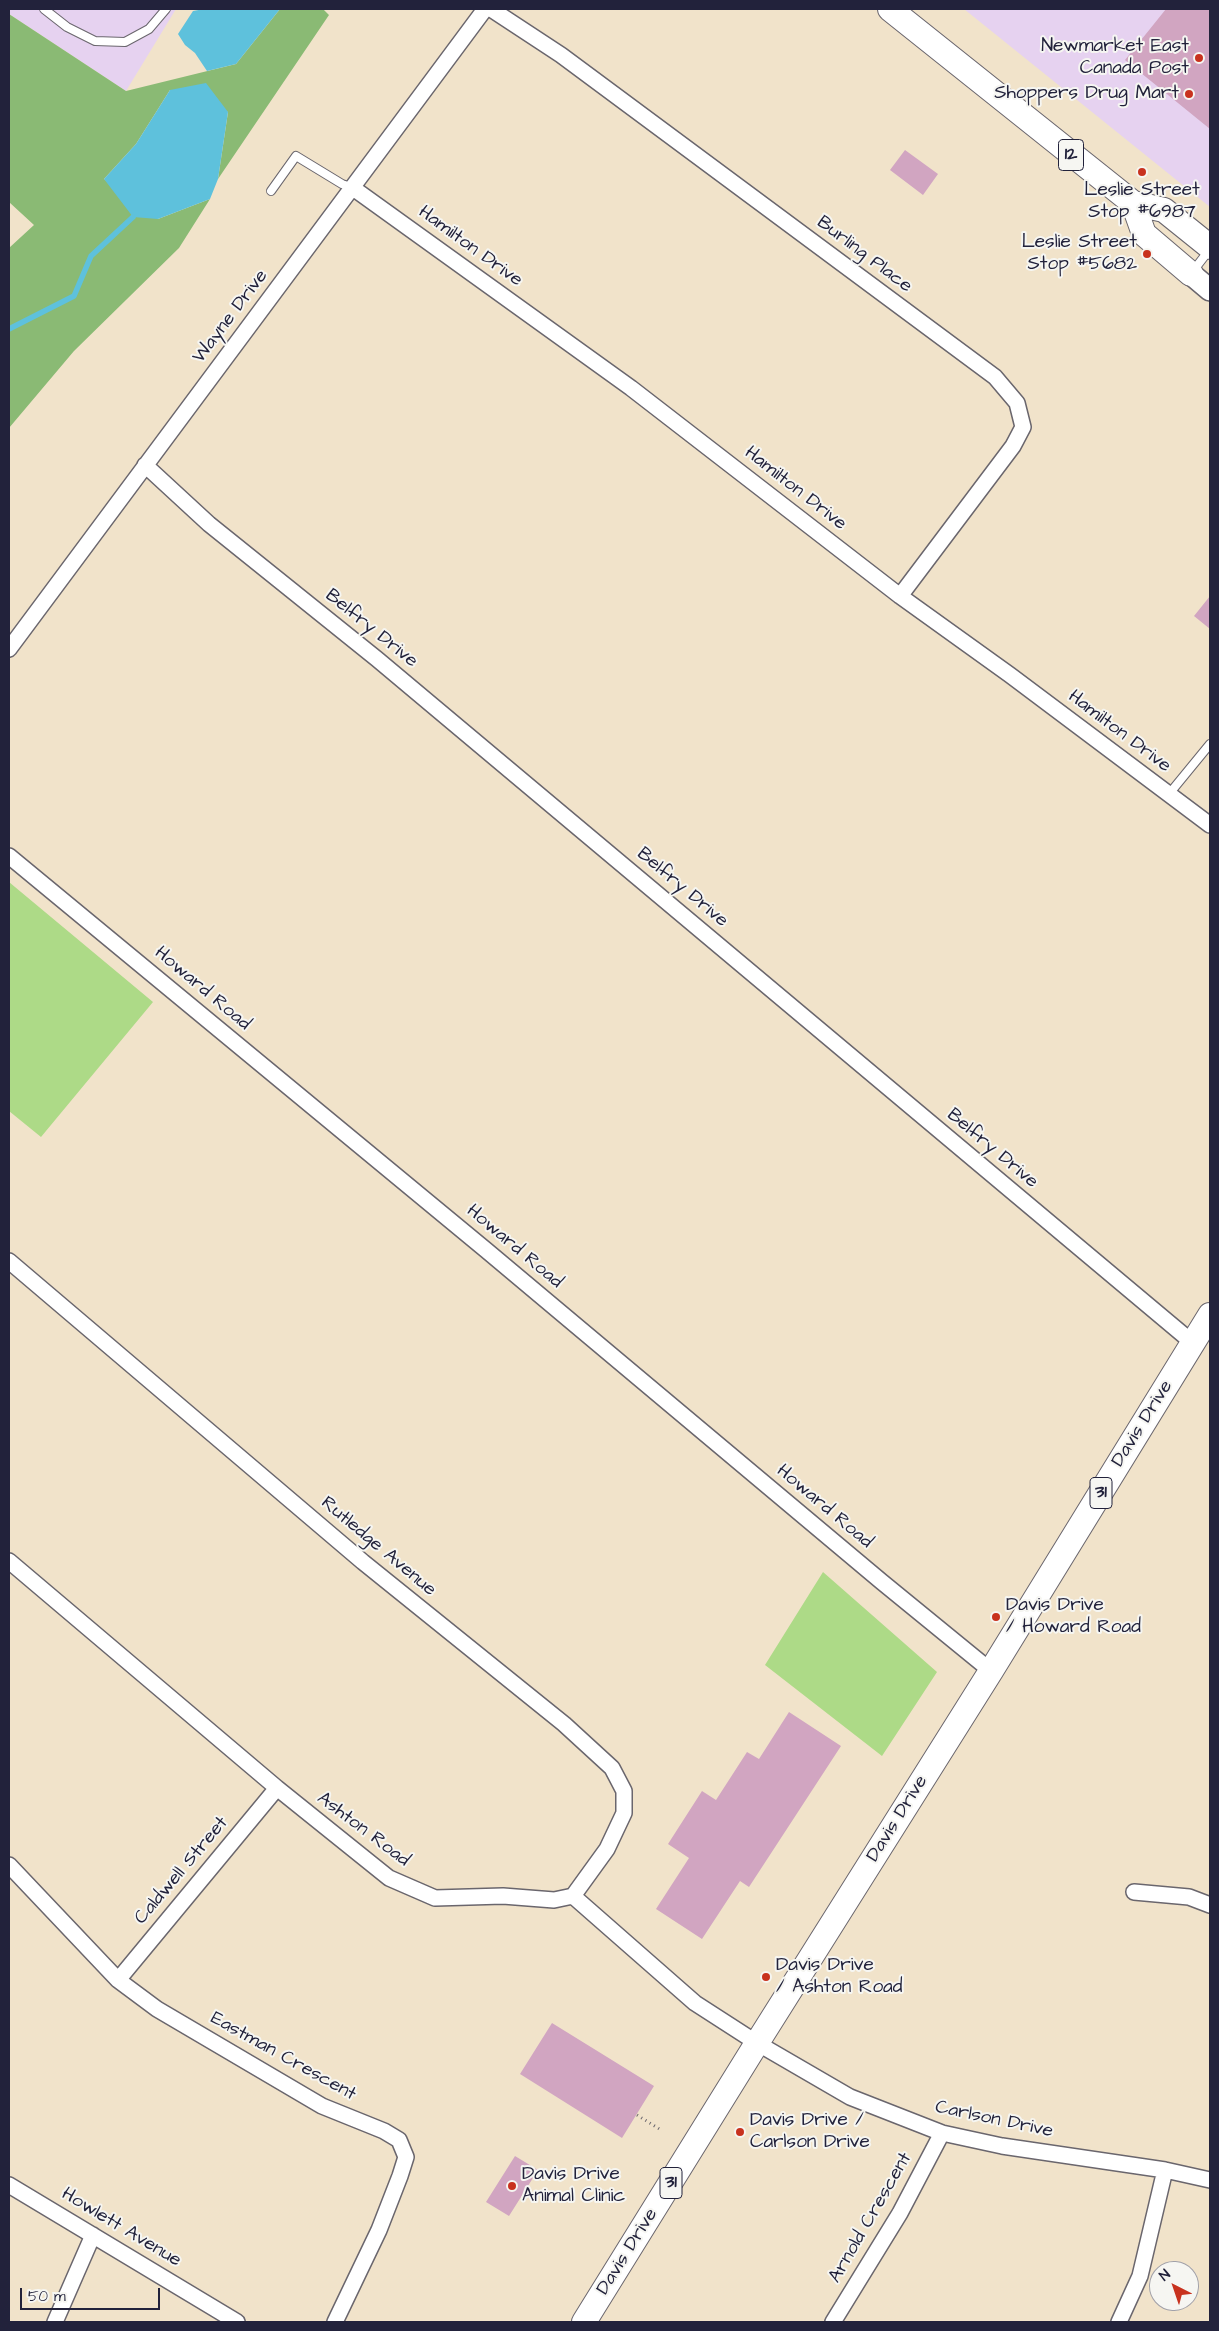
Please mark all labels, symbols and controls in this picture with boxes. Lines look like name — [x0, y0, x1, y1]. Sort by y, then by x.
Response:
place label: Newmarket East Canada Post — [1041, 36, 1189, 80]
marker: Newmarket East Canada Post — [1193, 52, 1205, 64]
place label: Shoppers Drug Mart — [994, 83, 1179, 105]
marker: Shoppers Drug Mart — [1183, 88, 1195, 100]
road number: 12 — [1058, 140, 1084, 170]
marker: Leslie Street Stop #6987 — [1136, 166, 1148, 178]
place label: Leslie Street Stop #6987 — [1084, 180, 1200, 224]
street label: Hamilton Drive — [414, 202, 526, 292]
street label: Burling Place — [812, 212, 916, 298]
place label: Leslie Street Stop #5682 — [1022, 232, 1137, 276]
marker: Leslie Street Stop #5682 — [1141, 248, 1153, 260]
street label: Wayne Drive — [188, 266, 274, 368]
street label: Hamilton Drive — [739, 442, 851, 536]
street label: Belfry Drive — [320, 585, 422, 673]
street label: Hamilton Drive — [1063, 686, 1175, 778]
street label: Belfry Drive — [632, 843, 732, 933]
street label: Howard Road — [149, 942, 255, 1036]
street label: Belfry Drive — [942, 1104, 1042, 1194]
street label: Howard Road — [461, 1200, 567, 1294]
street label: Davis Drive — [1107, 1377, 1179, 1471]
street label: Howard Road — [771, 1460, 877, 1554]
road number: 31 — [1090, 1478, 1112, 1509]
street label: Rutledge Avenue — [316, 1492, 440, 1602]
place label: Davis Drive / Howard Road — [1006, 1595, 1141, 1639]
marker: Davis Drive / Howard Road — [990, 1611, 1002, 1623]
street label: Davis Drive — [862, 1772, 934, 1866]
street label: Ashton Road — [312, 1788, 414, 1872]
street label: Caldwell Street — [130, 1812, 234, 1930]
place label: Davis Drive / Ashton Road — [776, 1955, 902, 1999]
marker: Davis Drive / Ashton Road — [760, 1971, 772, 1983]
street label: Eastman Crescent — [206, 2008, 360, 2106]
street label: Carlson Drive — [933, 2096, 1055, 2144]
place label: Davis Drive / Carlson Drive — [750, 2110, 870, 2154]
marker: Davis Drive / Carlson Drive — [734, 2126, 746, 2138]
street label: Arnold Crescent — [825, 2149, 917, 2287]
place label: Davis Drive Animal Clinic — [522, 2164, 625, 2208]
road number: 31 — [660, 2168, 682, 2198]
marker: Davis Drive Animal Clinic — [506, 2180, 518, 2192]
street label: Howlett Avenue — [57, 2183, 185, 2273]
street label: Davis Drive — [592, 2205, 664, 2299]
north arrow — [1149, 2261, 1199, 2311]
text: N — [1155, 2265, 1175, 2286]
scale bar — [22, 2278, 162, 2310]
text: 50 m — [28, 2286, 66, 2307]

